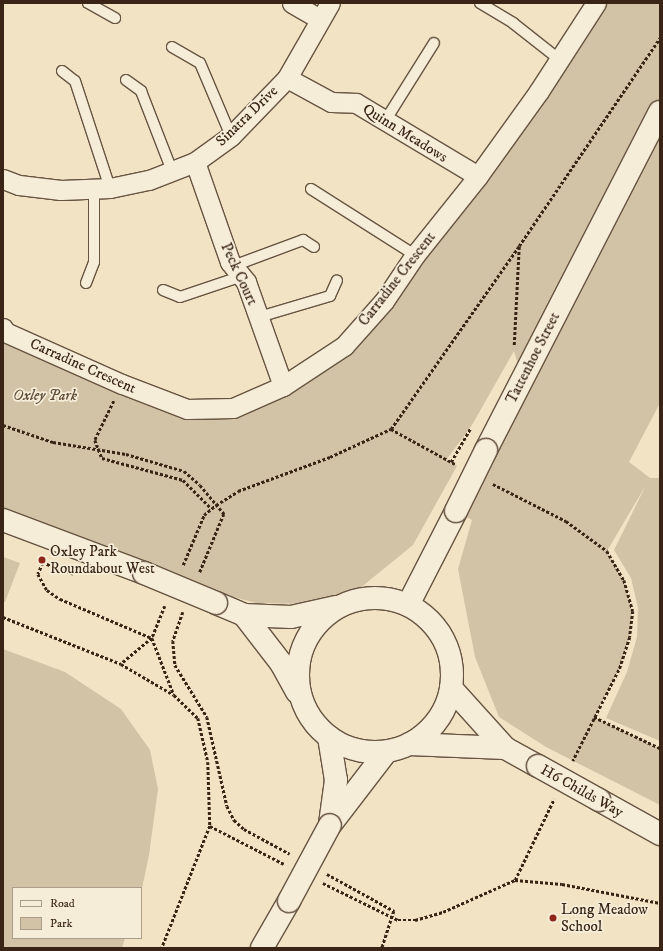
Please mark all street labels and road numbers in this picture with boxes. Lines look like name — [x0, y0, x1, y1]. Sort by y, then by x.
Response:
street label: Sinatra Drive — [212, 82, 282, 150]
street label: Quinn Meadows — [359, 100, 451, 166]
street label: Carradine Crescent — [355, 228, 439, 330]
street label: Peck Court — [217, 240, 261, 308]
street label: Tattenhoe Street — [502, 309, 564, 407]
street label: Carradine Crescent — [27, 335, 139, 397]
street label: H6 Childs Way — [537, 761, 627, 821]

